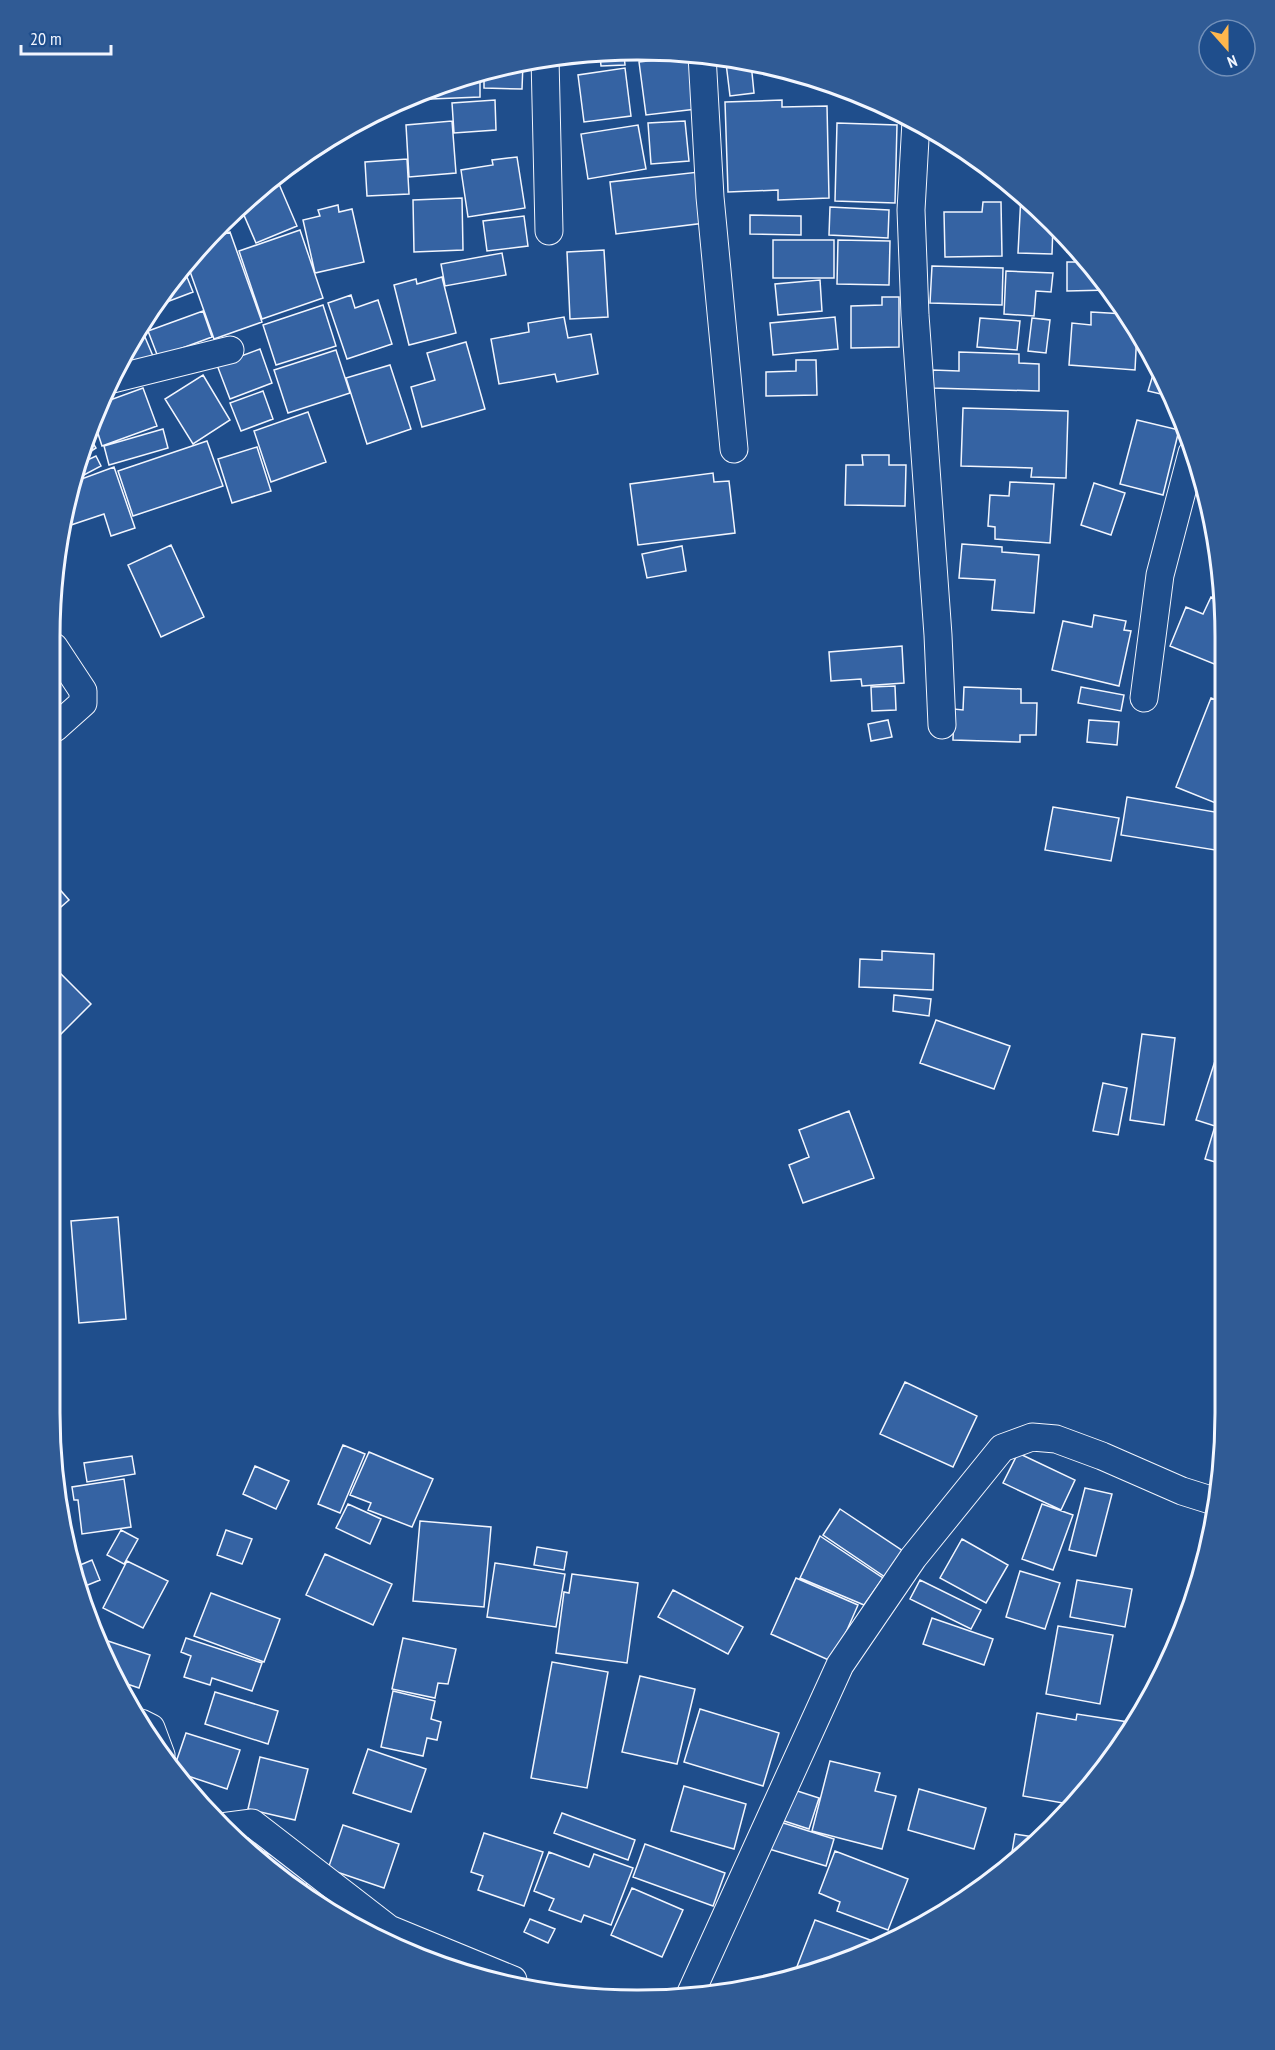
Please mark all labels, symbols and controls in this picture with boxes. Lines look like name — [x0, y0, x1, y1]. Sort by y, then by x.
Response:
scale bar — [21, 18, 111, 56]
north arrow — [1197, 18, 1257, 78]
text: 20 m — [30, 27, 62, 50]
text: N — [1225, 51, 1240, 73]

